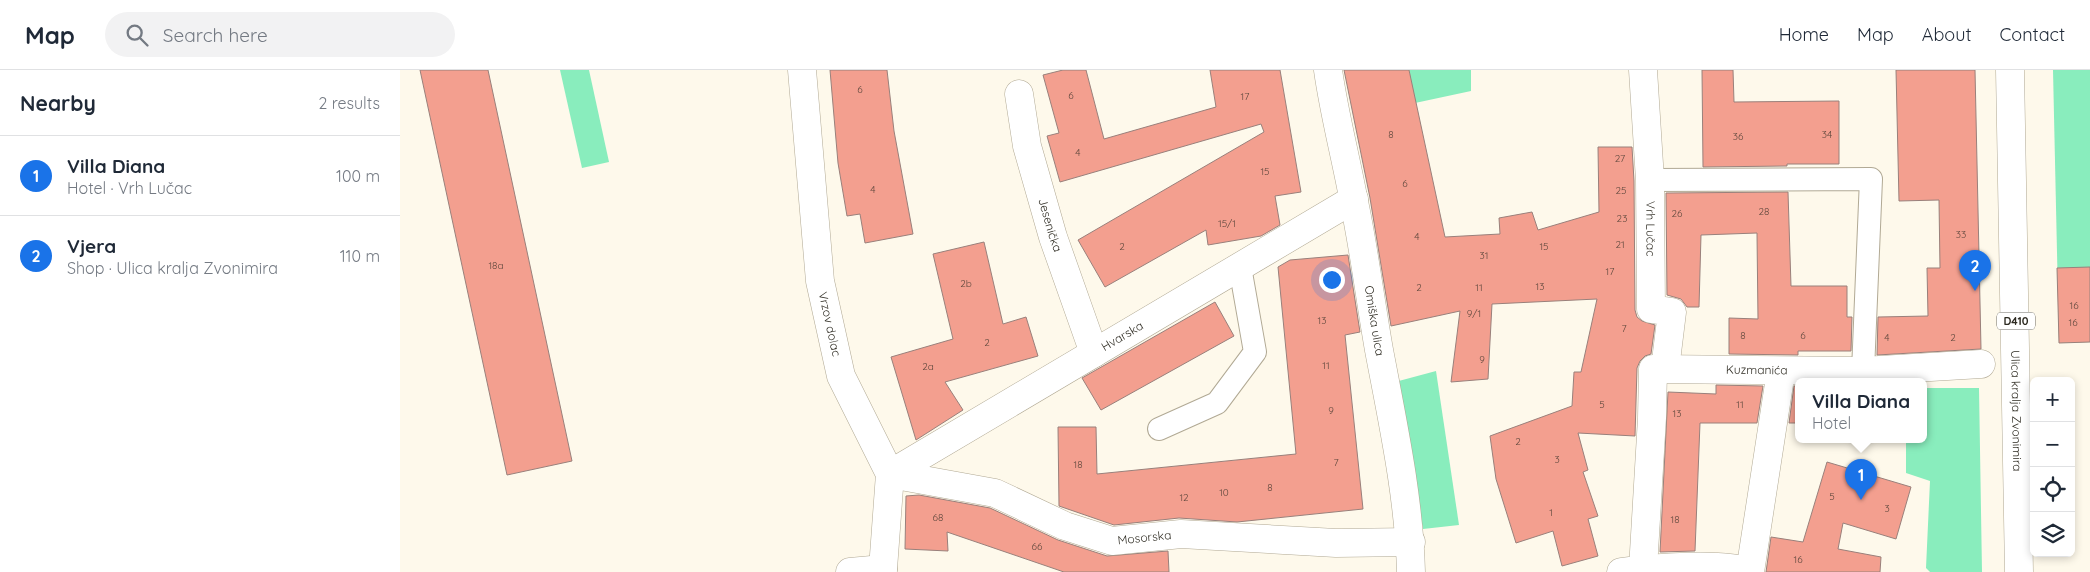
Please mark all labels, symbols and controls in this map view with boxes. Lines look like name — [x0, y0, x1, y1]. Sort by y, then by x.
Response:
search box — [105, 12, 455, 57]
text: Map — [25, 20, 75, 50]
icon: search — [123, 21, 151, 49]
text: Search here — [163, 23, 268, 47]
text: Home — [1779, 23, 1829, 46]
text: Map — [1857, 23, 1894, 46]
text: About — [1922, 23, 1972, 46]
text: Contact — [2000, 23, 2065, 46]
house number: 6 — [857, 83, 863, 96]
house number: 6 — [1068, 89, 1074, 102]
text: Nearby — [20, 90, 96, 116]
house number: 17 — [1241, 90, 1249, 103]
text: 2 results — [318, 93, 380, 113]
house number: 8 — [1388, 128, 1394, 141]
house number: 34 — [1822, 128, 1832, 141]
house number: 36 — [1733, 130, 1744, 143]
house number: 4 — [1075, 146, 1081, 159]
house number: 27 — [1615, 152, 1625, 165]
text: Villa Diana — [67, 154, 165, 178]
house number: 15 — [1260, 165, 1270, 178]
text: 1 — [33, 166, 39, 186]
text: 100 m — [336, 166, 380, 186]
house number: 6 — [1402, 177, 1408, 190]
text: Hotel · Vrh Lučac — [67, 178, 192, 198]
house number: 4 — [870, 183, 876, 196]
house number: 25 — [1616, 184, 1627, 197]
street label: Jesenička — [1035, 196, 1066, 254]
street label: Vrh Lučac — [1643, 201, 1659, 257]
house number: 28 — [1759, 205, 1769, 218]
house number: 26 — [1672, 207, 1683, 220]
house number: 23 — [1617, 212, 1627, 225]
house number: 15/1 — [1218, 217, 1236, 230]
house number: 33 — [1956, 228, 1966, 241]
house number: 4 — [1414, 230, 1420, 243]
text: Vjera — [67, 234, 116, 258]
house number: 21 — [1615, 238, 1625, 251]
house number: 2 — [1119, 240, 1125, 253]
house number: 15 — [1539, 240, 1549, 253]
text: 2 — [31, 246, 41, 266]
text: 110 m — [340, 246, 380, 266]
house number: 31 — [1480, 249, 1488, 262]
pin: 2 — [1959, 250, 1991, 291]
text: Shop · Ulica kralja Zvonimira — [67, 258, 278, 278]
house number: 18a — [488, 259, 504, 272]
house number: 17 — [1606, 265, 1614, 278]
your location — [1319, 267, 1345, 293]
house number: 2b — [960, 277, 972, 290]
house number: 13 — [1536, 280, 1544, 293]
house number: 2 — [1416, 281, 1422, 294]
house number: 11 — [1475, 281, 1483, 294]
street label: Omiška ulica — [1362, 284, 1388, 357]
street label: Vrzov dolac — [816, 290, 844, 358]
house number: 16 — [2069, 299, 2079, 312]
house number: 9/1 — [1467, 307, 1481, 320]
road number: D410 — [1997, 312, 2035, 330]
house number: 13 — [1318, 314, 1326, 327]
house number: 16 — [2068, 316, 2078, 329]
street label: Hvarska — [1098, 318, 1146, 354]
house number: 7 — [1621, 322, 1627, 335]
house number: 8 — [1740, 329, 1746, 342]
house number: 6 — [1800, 329, 1806, 342]
house number: 4 — [1884, 331, 1890, 344]
house number: 2 — [1950, 331, 1956, 344]
house number: 2 — [984, 336, 990, 349]
street label: Ulica kralja Zvonimira — [2008, 350, 2025, 472]
house number: 9 — [1479, 353, 1485, 366]
house number: 11 — [1322, 359, 1330, 372]
house number: 2a — [922, 360, 934, 373]
street label: Kuzmanića — [1726, 362, 1788, 377]
map controls — [2030, 377, 2075, 557]
button: + — [2030, 377, 2075, 422]
popup — [1795, 378, 1927, 443]
text: Villa Diana — [1812, 389, 1910, 413]
house number: 5 — [1599, 398, 1605, 411]
house number: 11 — [1736, 398, 1744, 411]
house number: 9 — [1328, 404, 1334, 417]
house number: 13 — [1673, 407, 1681, 420]
text: Hotel — [1812, 413, 1851, 433]
button: − — [2030, 422, 2075, 467]
house number: 2 — [1515, 435, 1521, 448]
house number: 3 — [1554, 453, 1560, 466]
house number: 7 — [1333, 456, 1339, 469]
house number: 18 — [1073, 458, 1083, 471]
pin: 1 — [1845, 459, 1877, 500]
button: locate — [2030, 467, 2075, 512]
house number: 8 — [1267, 481, 1273, 494]
house number: 10 — [1219, 486, 1229, 499]
house number: 5 — [1829, 490, 1835, 503]
house number: 12 — [1179, 491, 1189, 504]
house number: 3 — [1884, 502, 1890, 515]
house number: 1 — [1549, 506, 1553, 519]
house number: 68 — [933, 511, 943, 524]
button: layers — [2030, 512, 2075, 557]
house number: 18 — [1670, 513, 1680, 526]
street label: Mosorska — [1117, 527, 1172, 547]
house number: 66 — [1032, 540, 1043, 553]
house number: 16 — [1793, 553, 1803, 566]

